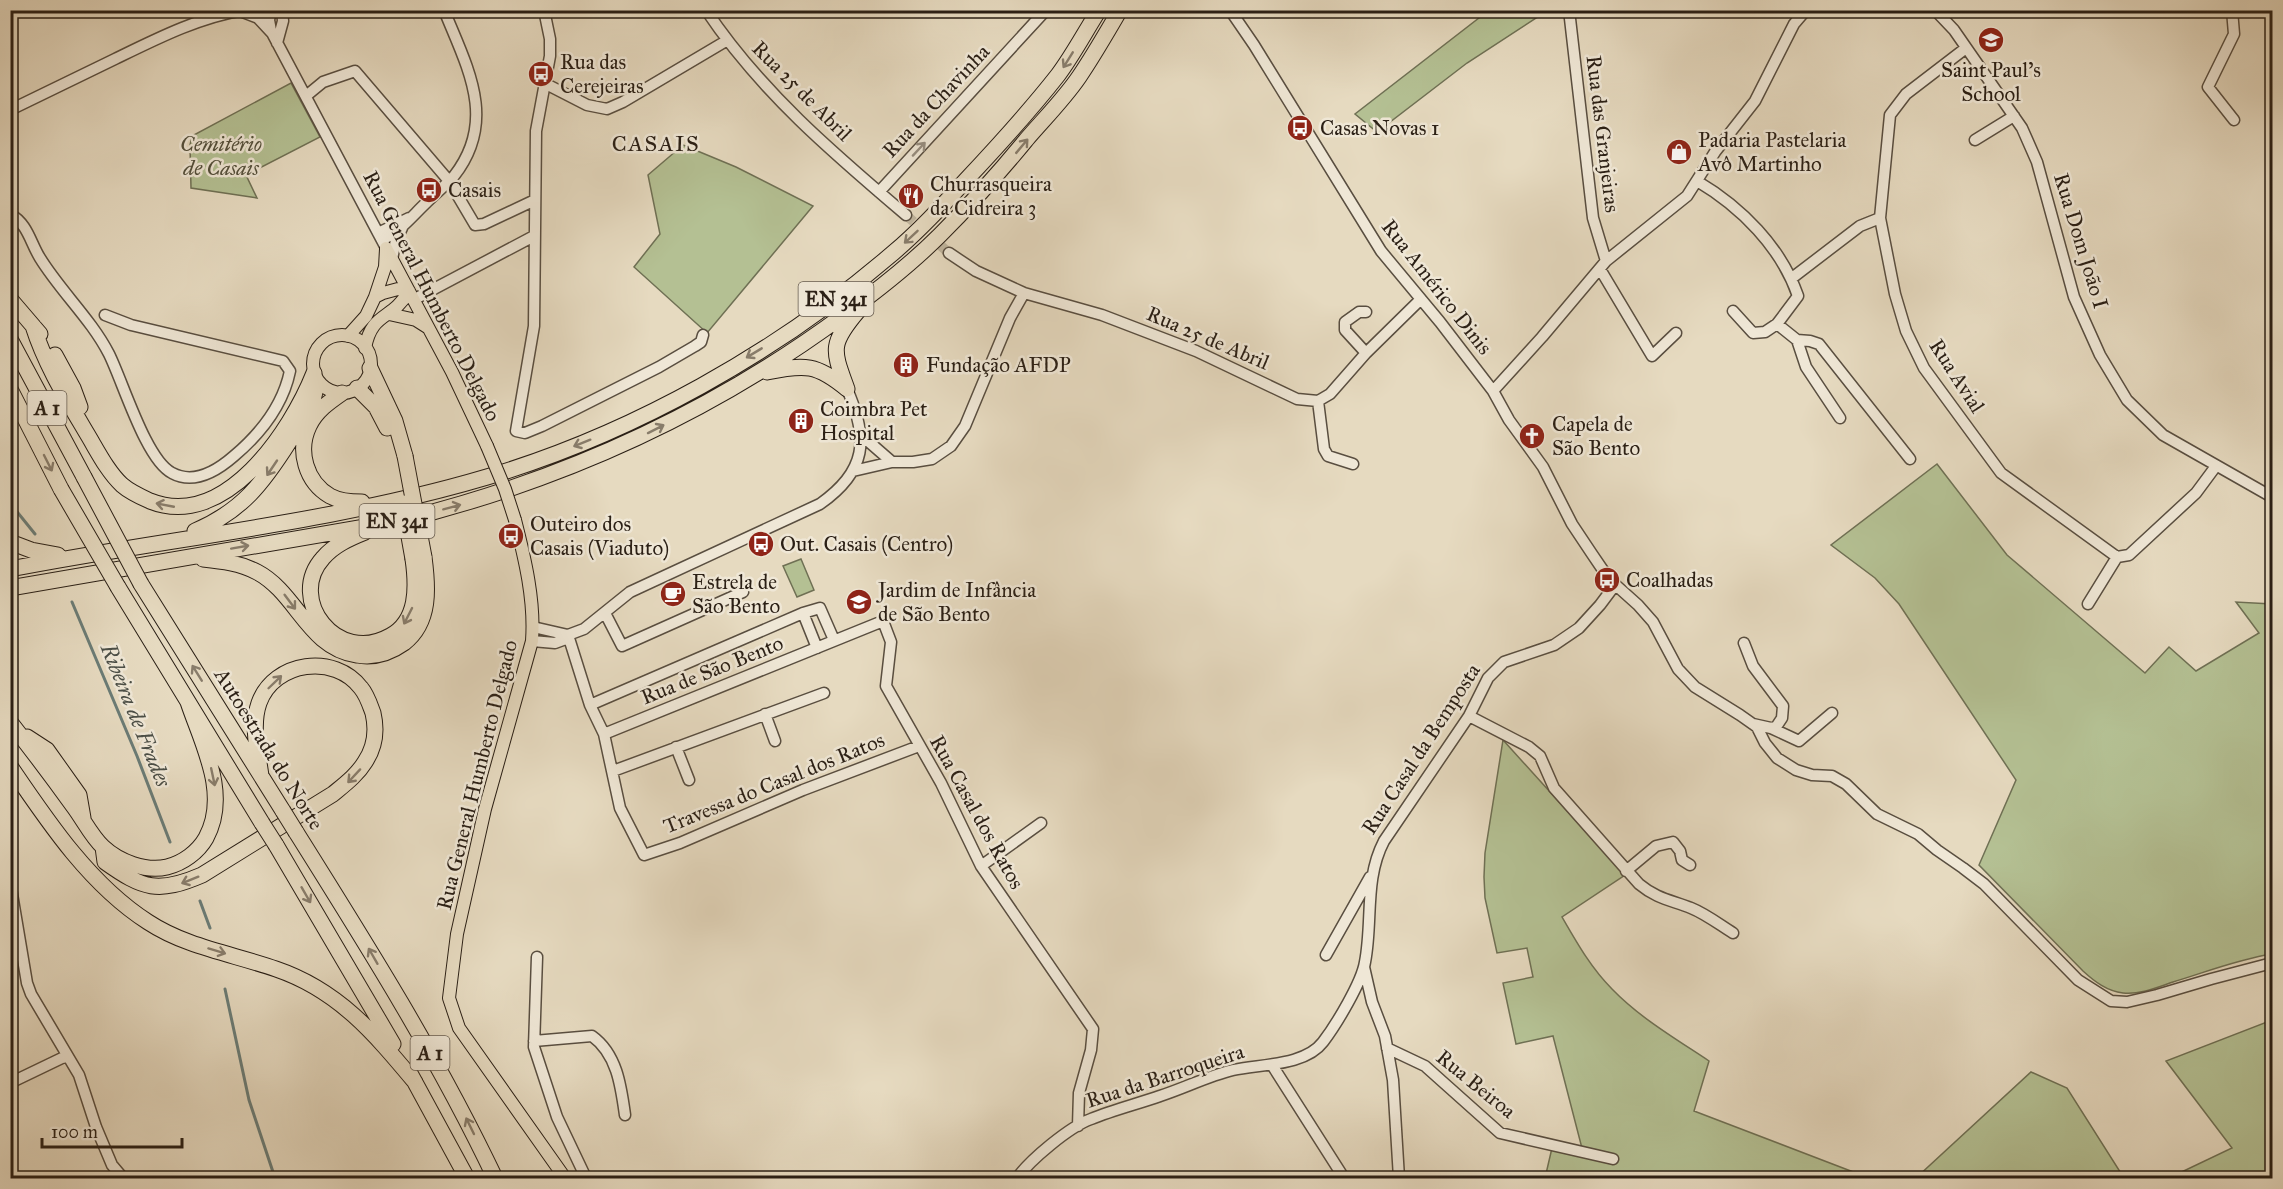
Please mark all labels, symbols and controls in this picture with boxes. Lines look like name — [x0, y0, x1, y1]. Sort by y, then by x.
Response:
school or university icon: Saint Paul's School — [1976, 25, 2006, 55]
street label: Rua 25 de Abril — [746, 35, 858, 147]
street label: Rua da Chavinha — [877, 39, 995, 163]
place label: Rua das Cerejeiras — [560, 49, 644, 99]
one-way arrow — [1061, 51, 1073, 68]
street label: Rua das Granjeiras — [1580, 54, 1626, 214]
place label: Saint Paul's School — [1941, 57, 2041, 107]
bus stop icon: Rua das Cerejeiras — [526, 59, 556, 89]
bus stop icon: Casas Novas 1 — [1285, 113, 1315, 143]
place label: Casas Novas 1 — [1320, 115, 1439, 141]
place label: Padaria Pastelaria Avô Martinho — [1697, 127, 1847, 177]
district label: CASAIS — [612, 130, 700, 157]
park label: Cemitério de Casais — [180, 131, 262, 181]
shop icon: Padaria Pastelaria Avô Martinho — [1664, 137, 1694, 167]
one-way arrow — [1015, 138, 1028, 154]
one-way arrow — [911, 141, 926, 156]
street label: Rua General Humberto Delgado — [357, 166, 507, 426]
street label: Rua Dom João I — [2048, 170, 2114, 312]
place label: Churrasqueira da Cidreira 3 — [930, 171, 1052, 221]
bus stop icon: Casais — [414, 175, 444, 205]
place label: Casais — [448, 177, 501, 203]
restaurant icon: Churrasqueira da Cidreira 3 — [896, 181, 926, 211]
street label: Rua Américo Dinis — [1376, 214, 1498, 360]
one-way arrow — [903, 230, 918, 244]
road number: EN 341 — [798, 282, 874, 316]
street label: Rua 25 de Abril — [1143, 300, 1274, 376]
street label: Rua Avial — [1924, 334, 1991, 418]
one-way arrow — [746, 348, 763, 360]
building icon: Fundação AFDP — [891, 350, 921, 380]
place label: Fundação AFDP — [926, 352, 1071, 378]
road number: A 1 — [28, 391, 66, 425]
place label: Coimbra Pet Hospital — [820, 396, 928, 446]
building icon: Coimbra Pet Hospital — [786, 406, 816, 436]
place label: Capela de São Bento — [1552, 411, 1641, 461]
church icon: Capela de São Bento — [1517, 421, 1547, 451]
one-way arrow — [647, 423, 664, 435]
one-way arrow — [573, 438, 592, 449]
one-way arrow — [43, 453, 55, 471]
one-way arrow — [266, 460, 278, 476]
one-way arrow — [155, 499, 175, 510]
one-way arrow — [442, 501, 461, 512]
road number: EN 341 — [360, 504, 434, 538]
place label: Outeiro dos Casais (Viaduto) — [530, 511, 669, 561]
bus stop icon: Outeiro dos Casais (Viaduto) — [496, 521, 526, 551]
bus stop icon: Out. Casais (Centro) — [746, 529, 776, 559]
place label: Out. Casais (Centro) — [780, 531, 953, 557]
one-way arrow — [230, 542, 249, 553]
bus stop icon: Coalhadas — [1592, 565, 1622, 595]
place label: Coalhadas — [1626, 567, 1713, 593]
place label: Estrela de São Bento — [692, 569, 781, 619]
place label: Jardim de Infância de São Bento — [876, 577, 1036, 627]
cafe icon: Estrela de São Bento — [658, 579, 688, 609]
school or university icon: Jardim de Infância de São Bento — [844, 587, 874, 617]
one-way arrow — [283, 594, 296, 610]
one-way arrow — [402, 606, 414, 624]
street label: Rua de São Bento — [637, 630, 787, 710]
street label: Rua General Humberto Delgado — [431, 637, 523, 913]
water label: Ribeira de Frades — [95, 638, 177, 791]
street label: Rua Casal da Bemposta — [1356, 659, 1486, 839]
street label: Autoestrada do Norte — [208, 662, 329, 835]
one-way arrow — [191, 665, 203, 682]
one-way arrow — [267, 675, 282, 689]
street label: Travessa do Casal dos Ratos — [660, 727, 888, 839]
street label: Rua Casal dos Ratos — [924, 730, 1030, 894]
one-way arrow — [207, 767, 219, 786]
one-way arrow — [347, 768, 361, 783]
one-way arrow — [181, 875, 199, 886]
one-way arrow — [300, 886, 312, 903]
one-way arrow — [207, 946, 226, 957]
one-way arrow — [367, 948, 379, 965]
road number: A 1 — [410, 1036, 450, 1070]
street label: Rua da Barroqueira — [1083, 1038, 1247, 1114]
street label: Rua Beiroa — [1431, 1044, 1521, 1124]
scale bar — [42, 1111, 182, 1149]
one-way arrow — [464, 1117, 475, 1135]
text: 100 m — [51, 1121, 98, 1143]

